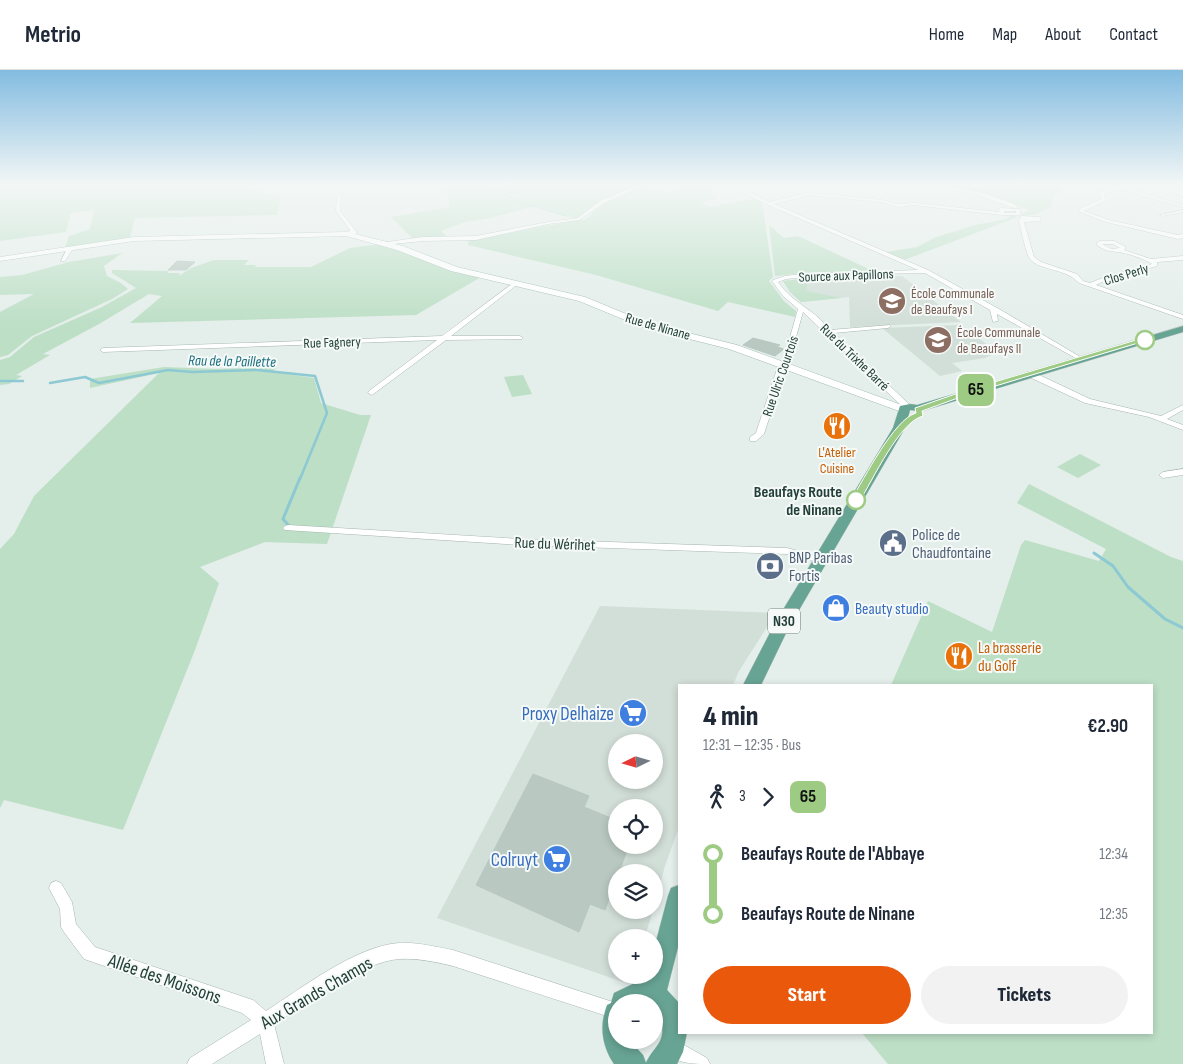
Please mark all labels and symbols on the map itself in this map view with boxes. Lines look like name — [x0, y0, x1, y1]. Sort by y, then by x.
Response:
street label: Clos Perly — [1102, 259, 1151, 289]
street label: Source aux Papillons — [798, 265, 894, 286]
place label: École Communale de Beaufays I — [911, 285, 994, 318]
school or university icon: École Communale de Beaufays I — [877, 286, 907, 316]
street label: Rue de Ninane — [623, 309, 692, 344]
street label: Rue du Trixhe Barré — [817, 320, 893, 395]
place label: École Communale de Beaufays II — [957, 324, 1040, 357]
school or university icon: École Communale de Beaufays II — [923, 325, 953, 355]
unlabelled marker — [1135, 330, 1155, 350]
street label: Rue Fagnery — [303, 333, 362, 352]
street label: Rue Ulric Courtois — [759, 334, 802, 419]
water label: Rau de la Paillette — [188, 351, 276, 372]
line badge: 65 — [954, 374, 998, 406]
restaurant icon: L'Atelier Cuisine — [822, 411, 852, 441]
place label: L'Atelier Cuisine — [818, 444, 856, 477]
place label: Beaufays Route de Ninane — [754, 483, 842, 520]
marker: Beaufays Route de Ninane — [846, 490, 866, 510]
place label: Police de Chaudfontaine — [912, 526, 991, 563]
public building icon: Police de Chaudfontaine — [878, 528, 908, 558]
street label: Rue du Wérihet — [514, 534, 596, 555]
place label: BNP Paribas Fortis — [789, 549, 853, 586]
bank icon: BNP Paribas Fortis — [755, 551, 785, 581]
shop icon: Beauty studio — [821, 593, 851, 623]
place label: Beauty studio — [855, 600, 929, 619]
road number: N30 — [768, 608, 800, 634]
place label: La brasserie du Golf — [978, 639, 1042, 676]
restaurant icon: La brasserie du Golf — [944, 641, 974, 671]
supermarket icon: Proxy Delhaize — [618, 698, 648, 728]
place label: Proxy Delhaize — [522, 703, 614, 726]
north arrow — [608, 734, 662, 789]
supermarket icon: Colruyt — [542, 844, 572, 874]
place label: Colruyt — [491, 849, 538, 872]
street label: Allée des Moissons — [104, 949, 224, 1010]
street label: Aux Grands Champs — [256, 952, 377, 1035]

